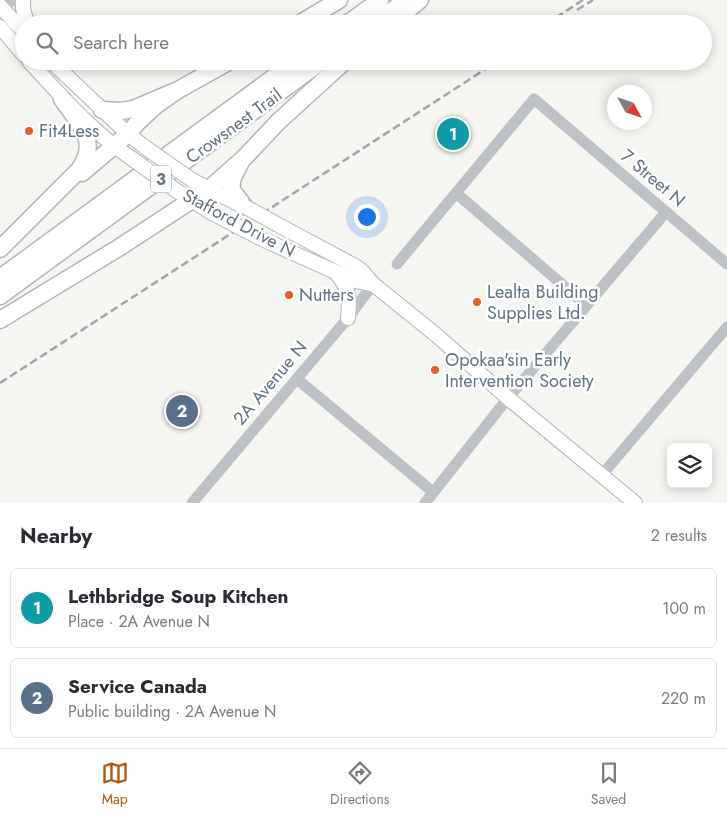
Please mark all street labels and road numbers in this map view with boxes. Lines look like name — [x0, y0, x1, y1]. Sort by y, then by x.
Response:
street label: Crowsnest Trail — [180, 82, 288, 170]
street label: 7 Street N — [615, 143, 691, 213]
road number: 3 — [151, 165, 171, 192]
street label: Stafford Drive N — [178, 182, 300, 264]
street label: 2A Avenue N — [227, 335, 313, 431]

